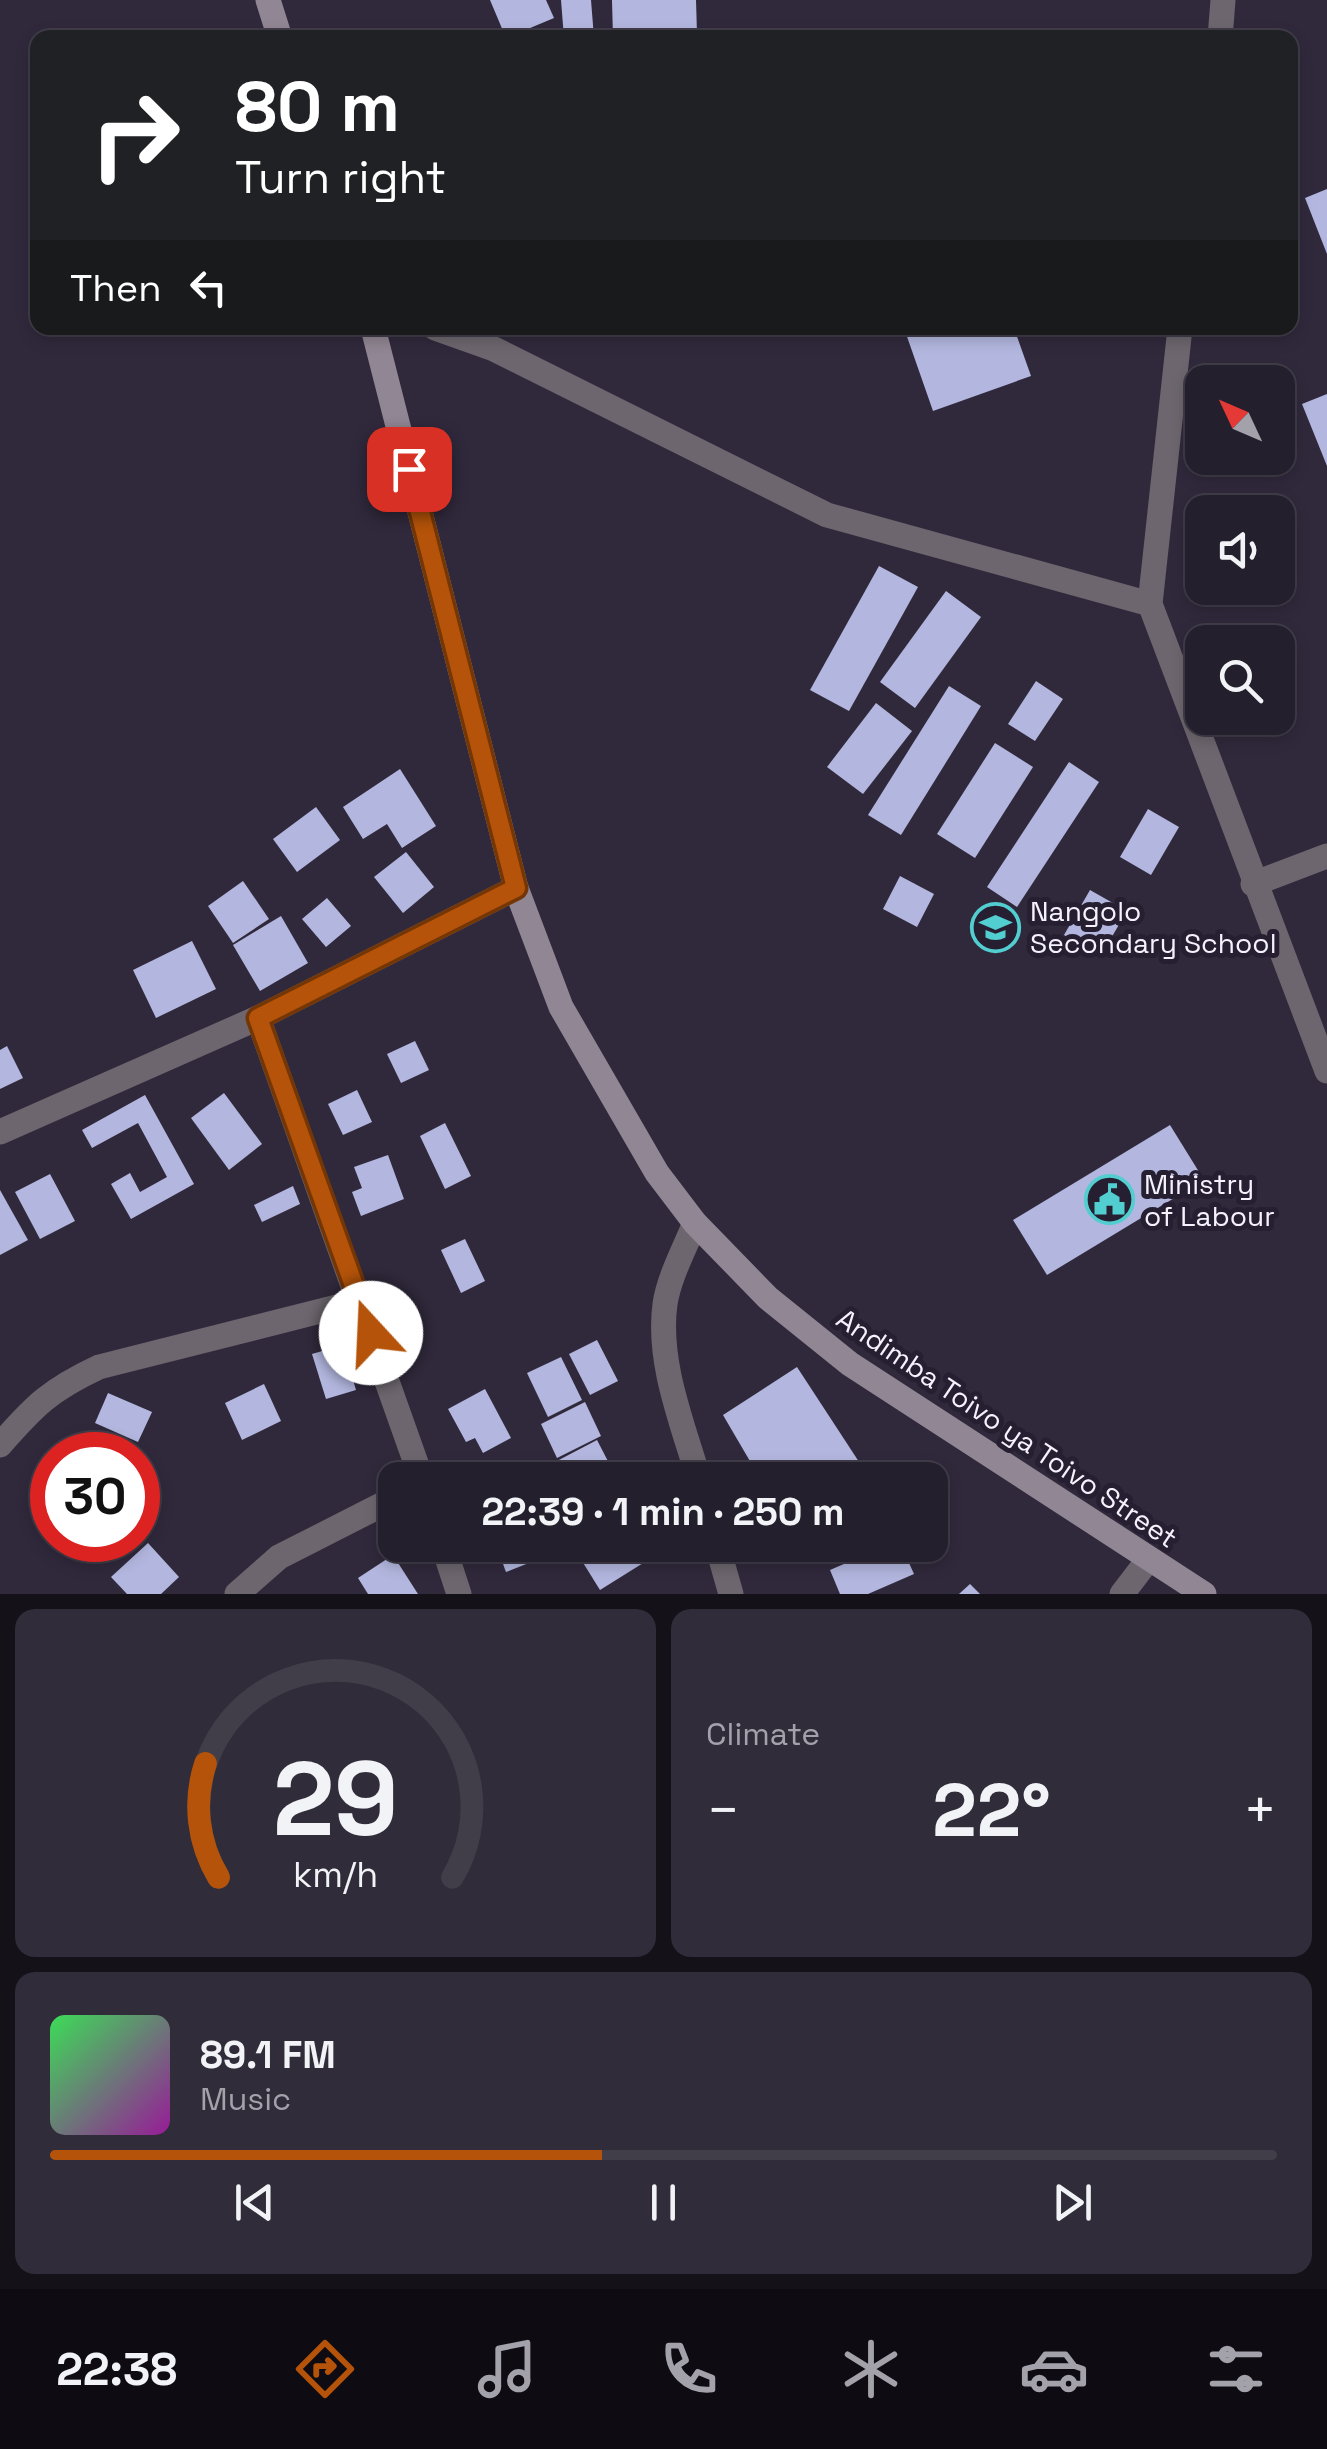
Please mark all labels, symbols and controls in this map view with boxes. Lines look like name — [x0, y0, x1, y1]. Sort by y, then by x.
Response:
text: 80 m — [235, 62, 400, 151]
icon: right — [70, 70, 200, 200]
text: Turn right — [235, 149, 446, 206]
icon: left — [181, 260, 236, 315]
text: Then — [70, 264, 161, 312]
north arrow — [1185, 365, 1295, 475]
map controls — [1185, 365, 1295, 735]
pin — [367, 427, 452, 512]
icon: arrive — [382, 442, 437, 497]
button: sound — [1185, 495, 1295, 605]
button: search — [1185, 625, 1295, 735]
place label: Nangolo Secondary School — [1030, 893, 1277, 961]
school or university icon: Nangolo Secondary School — [969, 901, 1021, 953]
place label: Ministry of Labour — [1144, 1166, 1275, 1234]
public building icon: Ministry of Labour — [1083, 1174, 1135, 1226]
position arrow — [319, 1281, 423, 1385]
street label: Andimba Toivo ya Toivo Street — [830, 1300, 1184, 1556]
speed limit sign: 30 — [30, 1432, 160, 1562]
text: 22:39 · 1 min · 250 m — [481, 1488, 845, 1536]
text: Climate — [706, 1714, 820, 1754]
text: 29 — [273, 1733, 398, 1865]
text: 22° — [932, 1762, 1051, 1858]
text: − — [706, 1775, 740, 1845]
text: + — [1243, 1775, 1277, 1845]
text: km/h — [293, 1852, 378, 1897]
text: 89.1 FM — [200, 2031, 336, 2079]
text: Music — [200, 2079, 291, 2119]
icon: previous — [227, 2175, 282, 2230]
icon: pause — [636, 2175, 691, 2230]
icon: next — [1045, 2175, 1100, 2230]
icon: directions — [290, 2334, 360, 2404]
icon: music — [472, 2334, 542, 2404]
icon: phone — [654, 2334, 724, 2404]
icon: climate — [836, 2334, 906, 2404]
icon: car — [1019, 2334, 1089, 2404]
icon: filters — [1201, 2334, 1271, 2404]
text: 22:38 — [56, 2341, 177, 2398]

